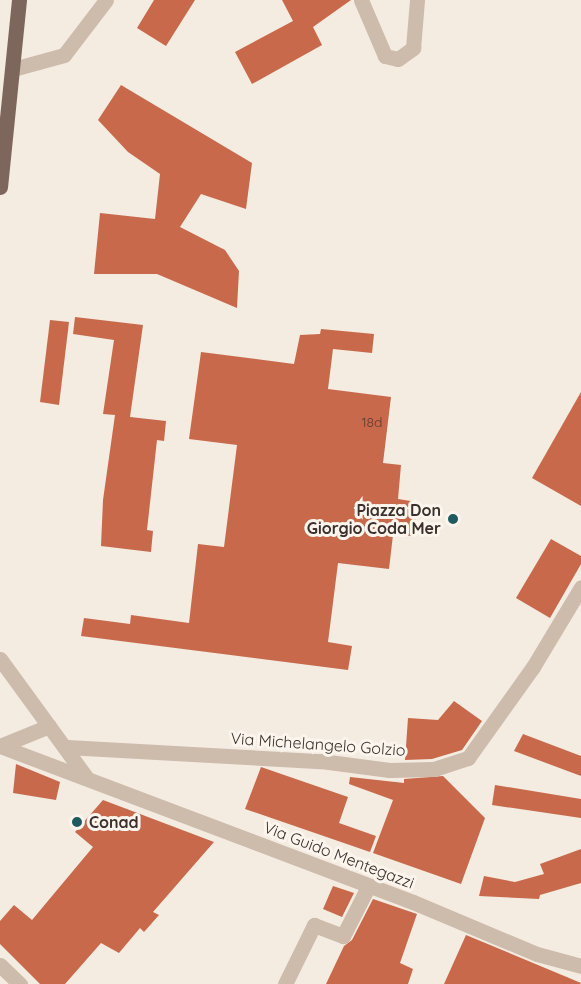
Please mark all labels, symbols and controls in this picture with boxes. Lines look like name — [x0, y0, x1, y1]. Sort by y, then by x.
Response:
house number: 18d — [361, 414, 383, 430]
place label: Piazza Don Giorgio Coda Mer — [307, 500, 441, 538]
marker: Piazza Don Giorgio Coda Mer — [446, 512, 460, 526]
street label: Via Michelangelo Golzio — [230, 728, 406, 760]
place label: Conad — [89, 812, 139, 832]
marker: Conad — [70, 815, 84, 829]
street label: Via Guido Mentegazzi — [261, 817, 417, 893]

